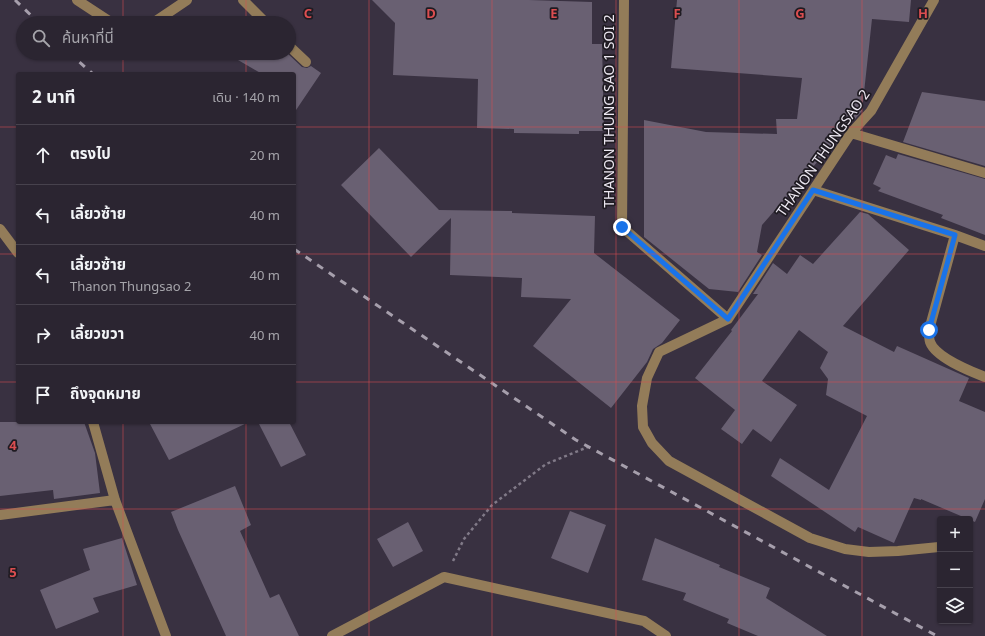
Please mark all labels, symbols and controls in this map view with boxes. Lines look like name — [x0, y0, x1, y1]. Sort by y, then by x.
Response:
text: C — [304, 4, 312, 22]
text: D — [426, 4, 436, 22]
text: E — [550, 4, 558, 22]
text: F — [673, 4, 681, 22]
text: G — [795, 4, 805, 22]
text: H — [918, 4, 928, 22]
street label: THANON THUNG SAO 1 SOI 2 — [599, 14, 618, 208]
search box — [16, 16, 296, 60]
icon: search — [30, 27, 52, 49]
text: ค้นหาที่นี่ — [62, 27, 114, 47]
text: 2 นาที — [32, 85, 75, 108]
street label: THANON THUNGSAO 2 — [771, 85, 874, 220]
text: เดิน · 140 m — [212, 88, 280, 106]
text: ตรงไป — [70, 143, 111, 163]
icon: ahead — [32, 144, 54, 166]
text: 20 m — [250, 146, 280, 164]
text: เลี้ยวซ้าย — [70, 203, 126, 223]
icon: left — [32, 204, 54, 226]
text: 40 m — [250, 206, 280, 224]
route end — [613, 218, 631, 236]
text: เลี้ยวซ้าย — [70, 254, 126, 274]
icon: left — [32, 264, 54, 286]
text: 40 m — [250, 266, 280, 284]
text: Thanon Thungsao 2 — [70, 277, 191, 295]
route start — [920, 321, 938, 339]
text: เลี้ยวขวา — [70, 323, 124, 343]
icon: right — [32, 324, 54, 346]
text: 40 m — [250, 326, 280, 344]
text: ถึงจุดหมาย — [70, 383, 141, 403]
icon: arrive — [32, 384, 54, 406]
text: 4 — [9, 436, 17, 454]
map controls — [937, 516, 973, 624]
button: + — [937, 516, 973, 552]
button: − — [937, 552, 973, 588]
text: 5 — [9, 563, 17, 581]
button: layers — [937, 588, 973, 624]

